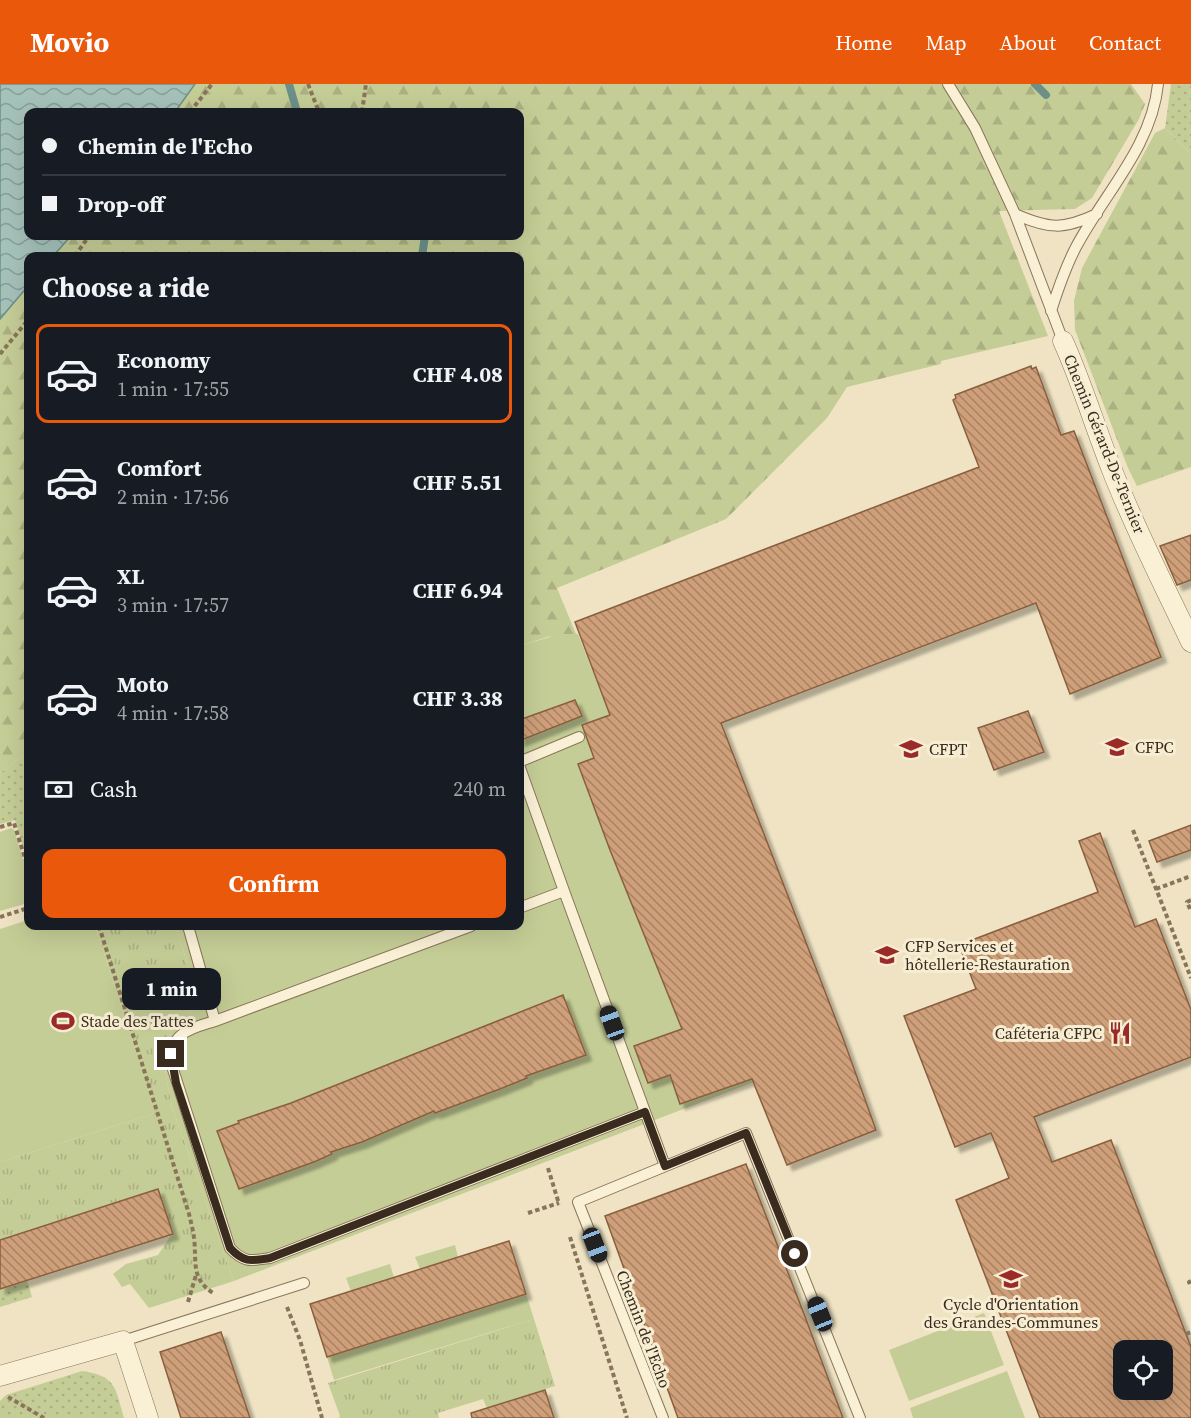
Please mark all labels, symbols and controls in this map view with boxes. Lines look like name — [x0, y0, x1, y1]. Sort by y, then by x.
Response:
text: Movio — [30, 23, 109, 61]
text: Home — [835, 28, 893, 57]
text: Map — [926, 28, 967, 57]
text: About — [1000, 28, 1056, 57]
text: Contact — [1089, 28, 1161, 57]
text: Chemin de l'Echo — [78, 131, 253, 161]
text: Drop-off — [78, 189, 164, 219]
text: Choose a ride — [42, 269, 210, 306]
text: Economy — [117, 345, 211, 375]
icon: car — [45, 347, 99, 401]
street label: Chemin Gérard-De-Ternier — [1059, 351, 1151, 537]
text: CHF 4.08 — [413, 359, 503, 389]
text: 1 min · 17:55 — [117, 375, 229, 403]
text: Comfort — [117, 453, 201, 483]
icon: car — [45, 455, 99, 509]
text: CHF 5.51 — [413, 467, 503, 497]
text: 2 min · 17:56 — [117, 483, 229, 511]
text: XL — [117, 561, 144, 591]
icon: car — [45, 563, 99, 617]
text: CHF 6.94 — [413, 575, 503, 605]
text: 3 min · 17:57 — [117, 591, 229, 619]
text: Moto — [117, 669, 169, 699]
icon: car — [45, 671, 99, 725]
text: CHF 3.38 — [413, 683, 503, 713]
text: 4 min · 17:58 — [117, 699, 229, 727]
school or university icon: CFPC — [1104, 734, 1130, 760]
school or university icon: CFPT — [898, 736, 924, 762]
place label: CFPC — [1135, 736, 1174, 758]
place label: CFPT — [929, 738, 968, 760]
icon: cash — [42, 773, 75, 806]
text: Cash — [90, 774, 138, 804]
text: 240 m — [453, 775, 506, 803]
button: Confirm — [42, 849, 506, 918]
place label: CFP Services et hôtellerie-Restauration — [905, 935, 1071, 975]
school or university icon: CFP Services et hôtellerie-Restauration — [874, 942, 900, 968]
callout: 1 min — [122, 967, 220, 1009]
text: 1 min — [146, 975, 197, 1003]
car — [597, 1003, 627, 1043]
sports icon: Stade des Tattes — [50, 1008, 76, 1034]
place label: Stade des Tattes — [81, 1010, 194, 1032]
restaurant icon: Caféteria CFPC — [1107, 1020, 1133, 1046]
place label: Caféteria CFPC — [995, 1022, 1102, 1044]
route end — [157, 1040, 184, 1067]
car — [580, 1225, 610, 1265]
route start — [781, 1240, 808, 1267]
school or university icon: Cycle d'Orientation des Grandes-Communes — [998, 1266, 1024, 1292]
street label: Chemin de l'Echo — [611, 1267, 677, 1391]
place label: Cycle d'Orientation des Grandes-Communes — [924, 1293, 1098, 1333]
car — [805, 1294, 835, 1334]
map controls — [1113, 1340, 1173, 1400]
button: locate — [1113, 1340, 1173, 1400]

